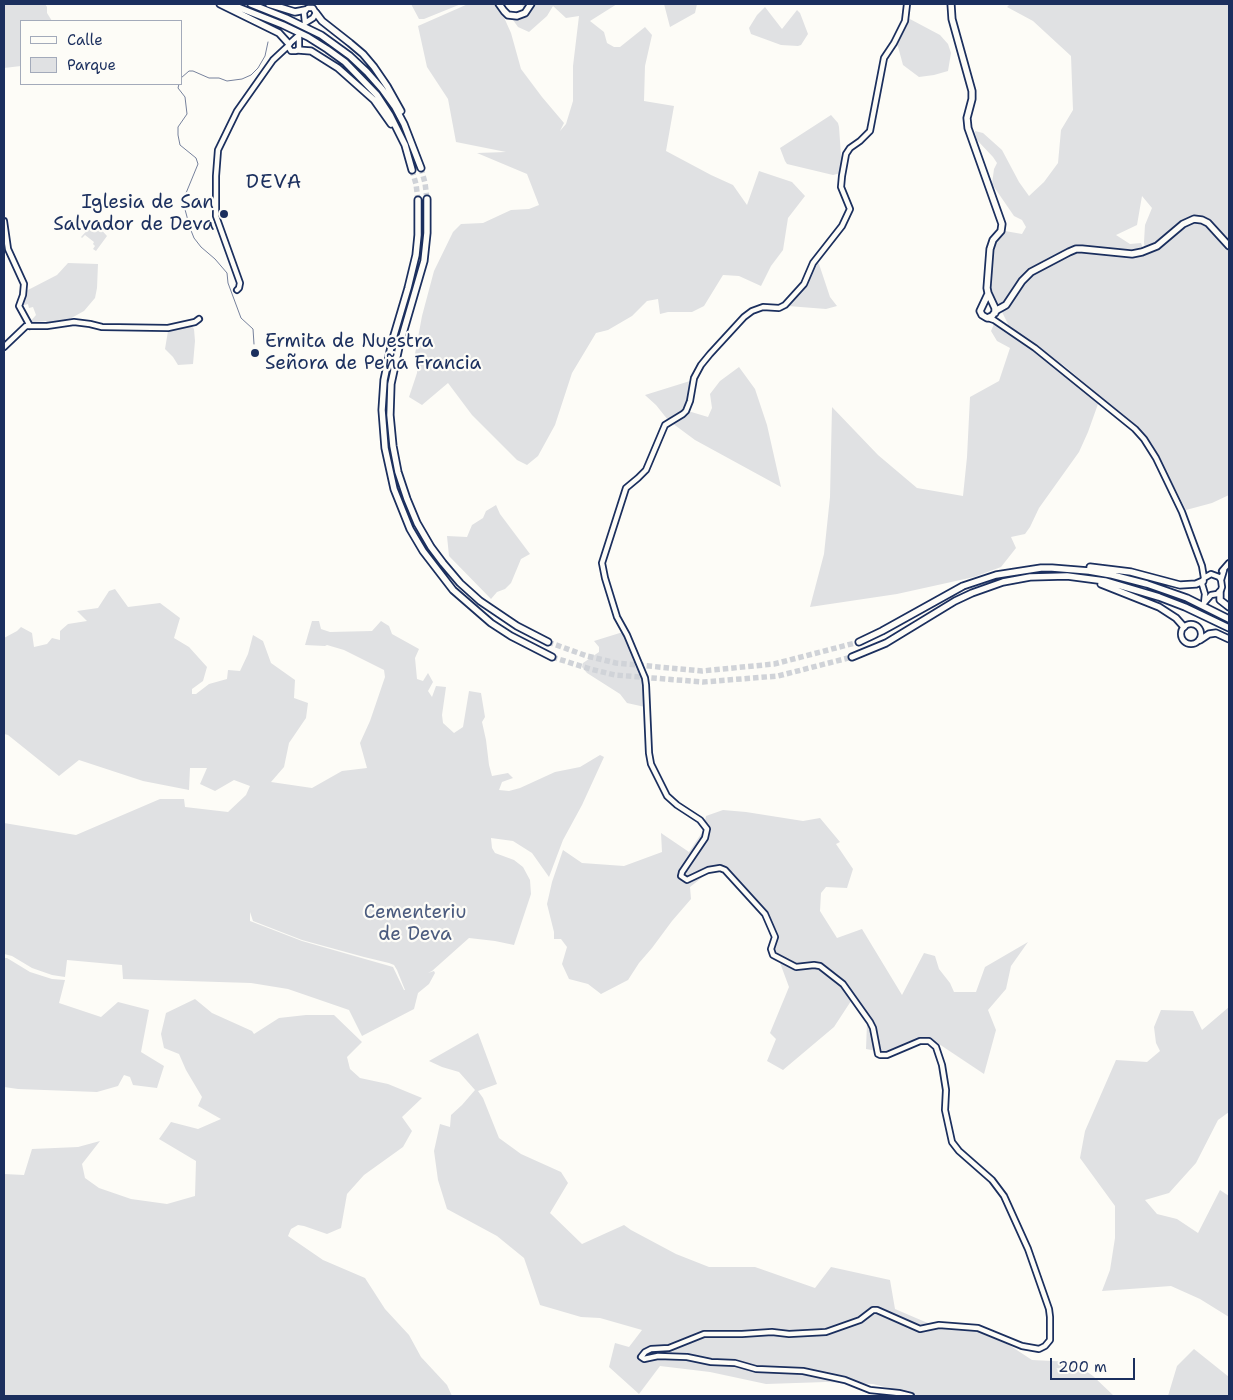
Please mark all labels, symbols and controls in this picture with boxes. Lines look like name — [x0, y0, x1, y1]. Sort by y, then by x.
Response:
legend — [20, 20, 182, 85]
text: Calle — [67, 30, 103, 50]
text: Parque — [67, 55, 116, 75]
district label: DEVA — [245, 171, 303, 195]
place label: Iglesia de San Salvador de Deva — [53, 192, 214, 236]
marker: Iglesia de San Salvador de Deva — [218, 208, 230, 220]
place label: Ermita de Nuestra Señora de Peña Francia — [265, 331, 481, 375]
marker: Ermita de Nuestra Señora de Peña Francia — [249, 347, 261, 359]
park label: Cementeriu de Deva — [364, 902, 466, 946]
scale bar — [1053, 1348, 1138, 1380]
text: 200 m — [1058, 1357, 1107, 1377]

